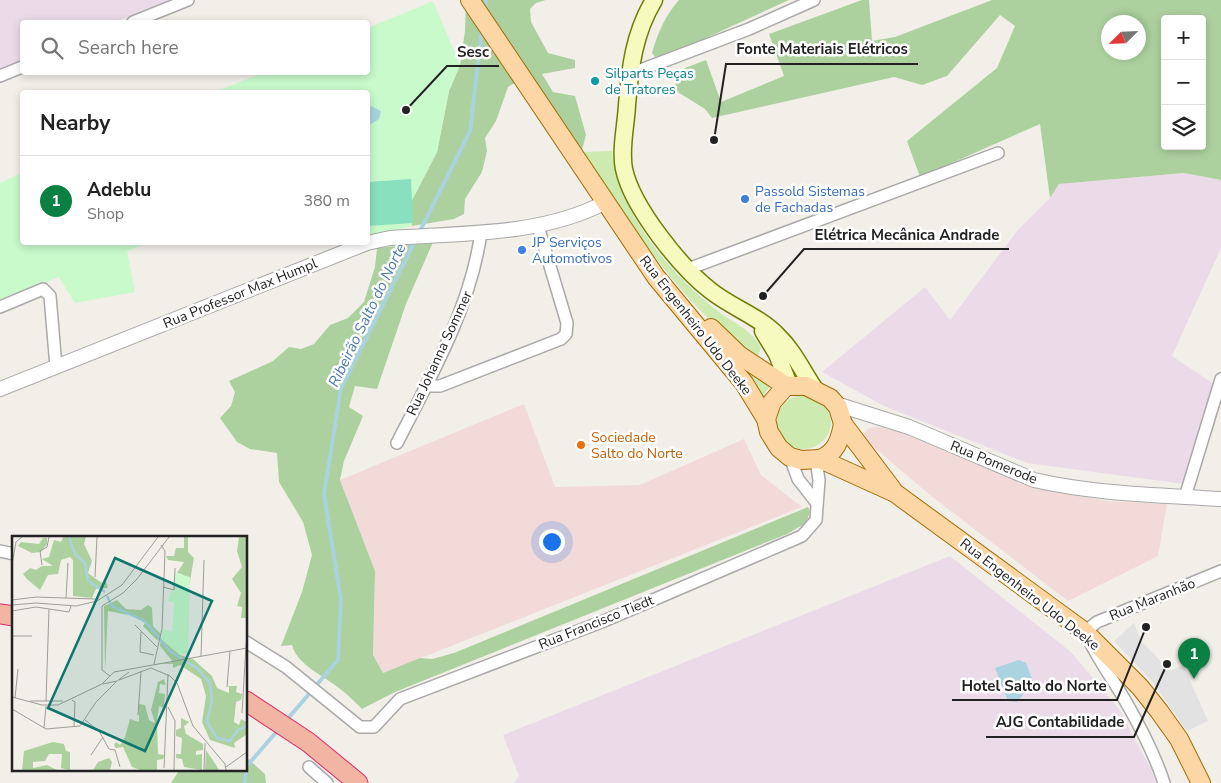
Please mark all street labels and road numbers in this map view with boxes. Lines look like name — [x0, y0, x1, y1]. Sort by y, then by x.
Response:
street label: Rua Engenheiro Udo Deeke — [635, 252, 756, 399]
street label: Rua Professor Max Humpl — [160, 254, 321, 333]
street label: Rua Johanna Sommer — [402, 288, 477, 419]
street label: Rua Pomerode — [947, 436, 1040, 489]
street label: Rua Engenheiro Udo Deeke — [956, 534, 1103, 655]
street label: Rua Maranhão — [1106, 574, 1198, 625]
street label: Rua Francisco Tiedt — [536, 591, 657, 654]

